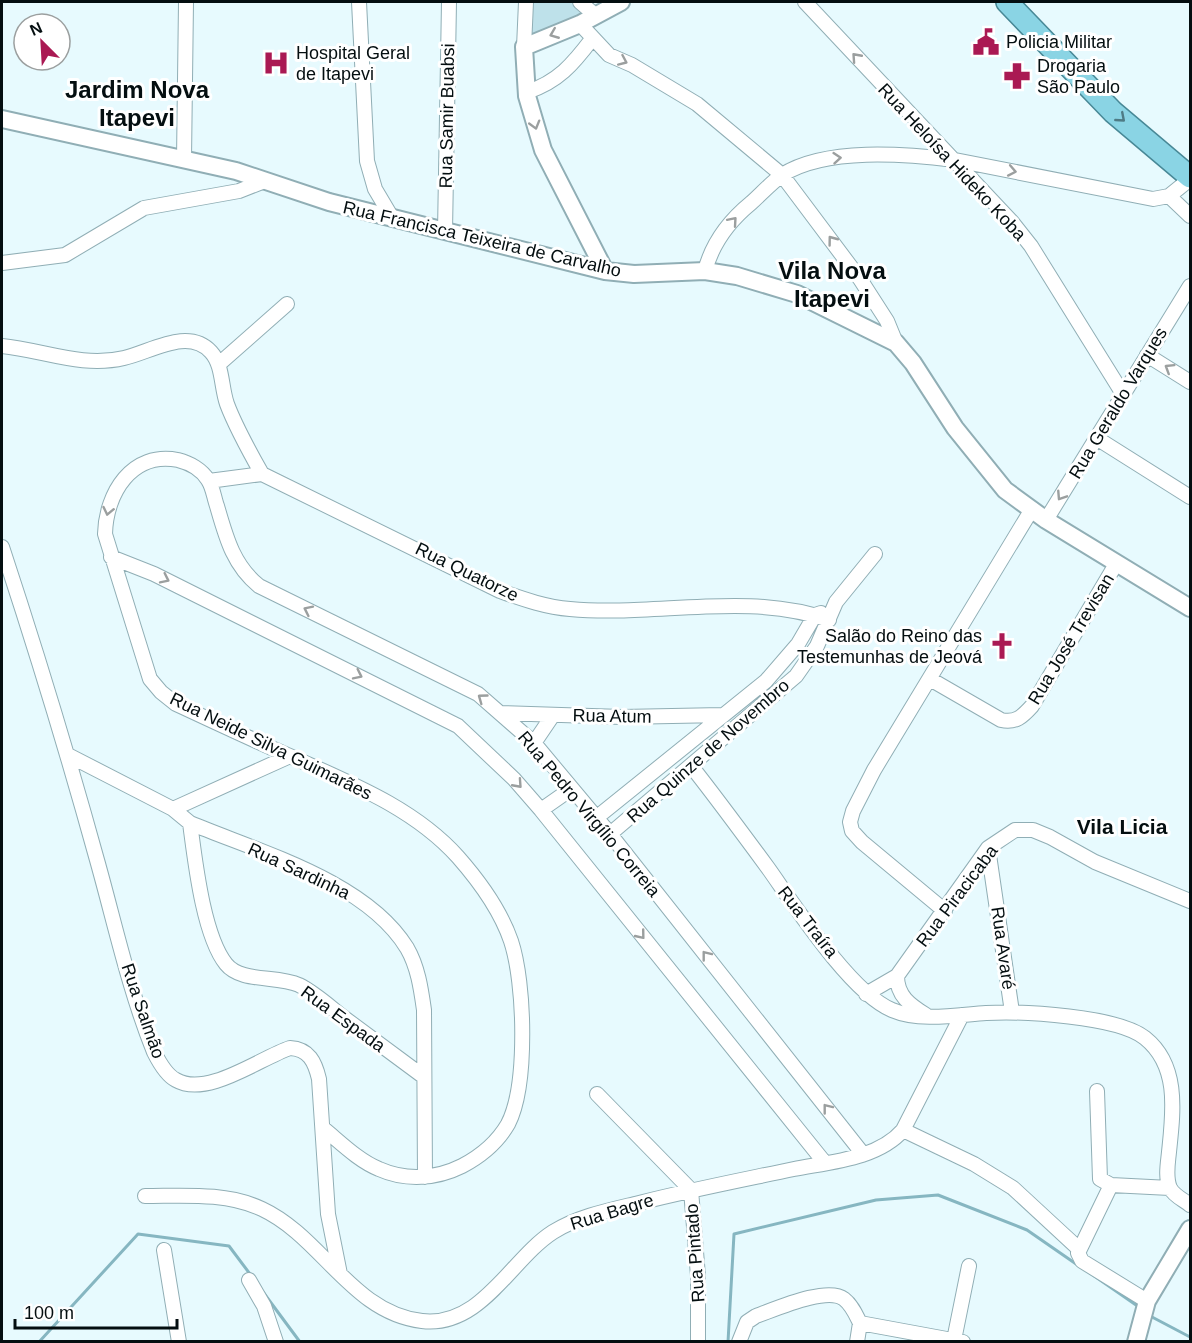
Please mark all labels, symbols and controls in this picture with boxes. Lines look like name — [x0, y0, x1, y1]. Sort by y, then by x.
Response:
north arrow — [12, 12, 72, 72]
text: N — [27, 19, 45, 39]
one-way arrow — [550, 27, 561, 39]
public building icon: Policia Militar — [971, 27, 1001, 57]
place label: Policia Militar — [1006, 32, 1112, 52]
place label: Hospital Geral de Itapevi — [296, 43, 410, 84]
street label: Rua Samir Buabsi — [436, 43, 458, 189]
hospital icon: Hospital Geral de Itapevi — [261, 48, 291, 78]
one-way arrow — [617, 54, 628, 66]
one-way arrow — [852, 54, 863, 64]
place label: Drogaria São Paulo — [1037, 56, 1120, 97]
pharmacy icon: Drogaria São Paulo — [1002, 61, 1032, 91]
district label: Jardim Nova Itapevi — [65, 76, 210, 131]
street label: Rua Heloísa Hideko Koba — [874, 79, 1031, 245]
one-way arrow — [1114, 111, 1125, 122]
one-way arrow — [528, 119, 540, 130]
one-way arrow — [833, 152, 842, 165]
one-way arrow — [1007, 164, 1017, 177]
street label: Rua Francisca Teixeira de Carvalho — [341, 197, 623, 281]
one-way arrow — [726, 217, 737, 228]
one-way arrow — [828, 236, 839, 247]
district label: Vila Nova Itapevi — [778, 257, 886, 312]
street label: Rua Geraldo Varques — [1065, 324, 1171, 482]
one-way arrow — [1165, 364, 1175, 376]
one-way arrow — [1057, 490, 1068, 501]
one-way arrow — [102, 506, 115, 516]
street label: Rua Quatorze — [412, 538, 522, 606]
street label: Rua José Trevisan — [1024, 570, 1118, 708]
one-way arrow — [158, 572, 169, 584]
one-way arrow — [304, 606, 315, 617]
place label: Salão do Reino das Testemunhas de Jeová — [797, 626, 983, 667]
church icon: Salão do Reino das Testemunhas de Jeová — [987, 631, 1017, 661]
one-way arrow — [352, 668, 363, 679]
street label: Rua Quinze de Novembro — [623, 675, 793, 827]
street label: Rua Neide Silva Guimarães — [167, 688, 375, 804]
one-way arrow — [478, 694, 489, 705]
street label: Rua Atum — [572, 705, 652, 727]
street label: Rua Pedro Virgílio Correia — [514, 727, 665, 902]
one-way arrow — [511, 777, 522, 788]
district label: Vila Licia — [1077, 815, 1168, 838]
street label: Rua Sardinha — [245, 839, 354, 904]
street label: Rua Piracicaba — [912, 840, 1002, 951]
street label: Rua Traíra — [774, 882, 843, 962]
street label: Rua Avaré — [987, 905, 1019, 991]
one-way arrow — [634, 928, 645, 939]
one-way arrow — [702, 951, 713, 962]
street label: Rua Salmão — [117, 961, 169, 1061]
street label: Rua Espada — [297, 982, 390, 1057]
one-way arrow — [823, 1104, 834, 1115]
street label: Rua Bagre — [568, 1190, 656, 1234]
street label: Rua Pintado — [682, 1203, 708, 1303]
scale bar — [15, 1292, 177, 1330]
text: 100 m — [24, 1303, 74, 1323]

